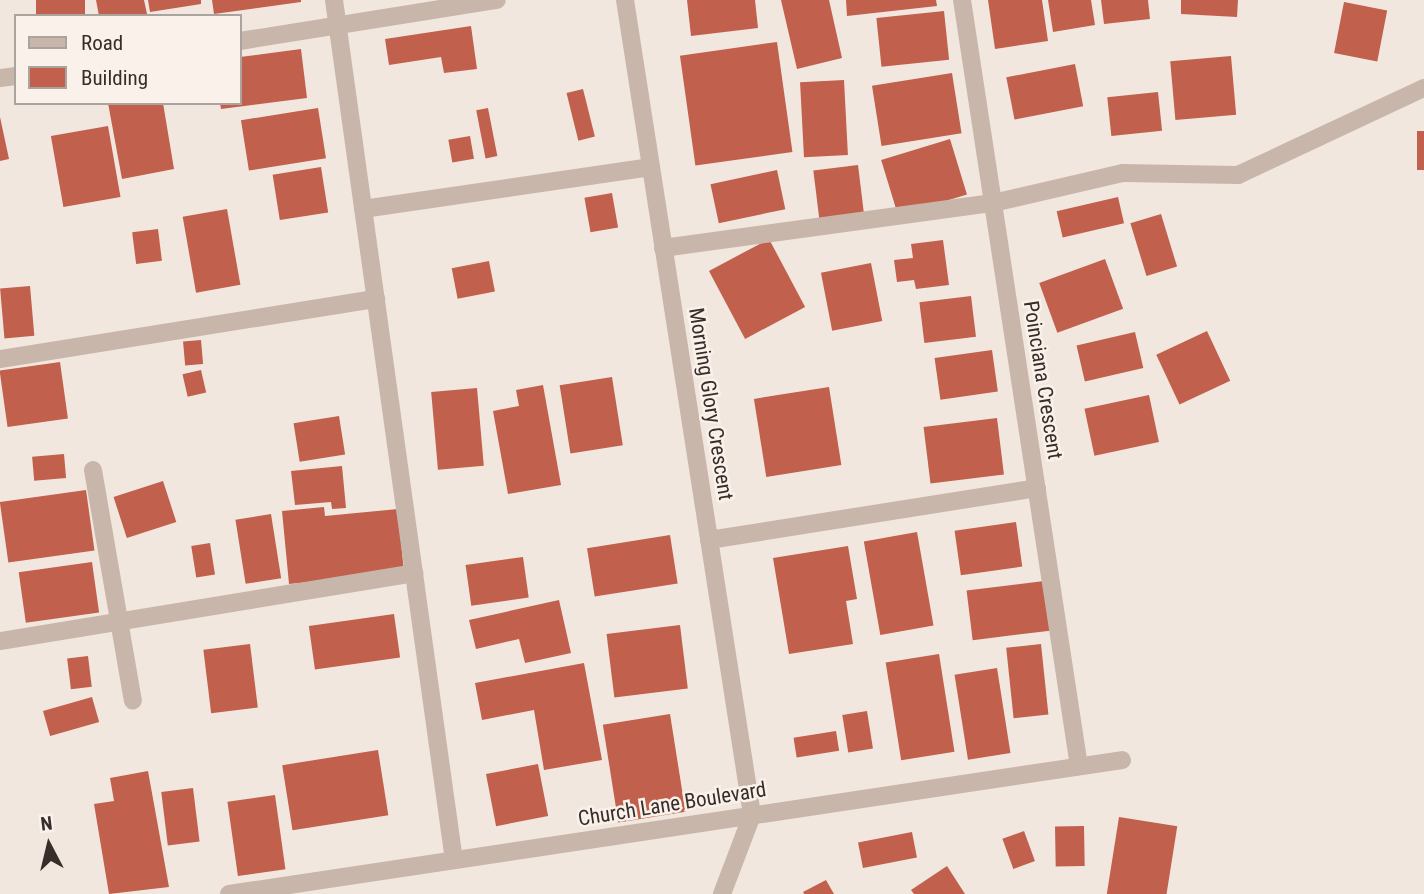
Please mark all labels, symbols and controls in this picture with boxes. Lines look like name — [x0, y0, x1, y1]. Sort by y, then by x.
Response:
legend — [14, 14, 242, 105]
text: Road — [81, 31, 123, 55]
text: Building — [81, 66, 148, 90]
street label: Poinciana Crescent — [1018, 299, 1068, 461]
street label: Morning Glory Crescent — [683, 306, 739, 502]
street label: Church Lane Boulevard — [576, 777, 768, 831]
north arrow — [14, 810, 84, 880]
text: N — [39, 812, 54, 836]

